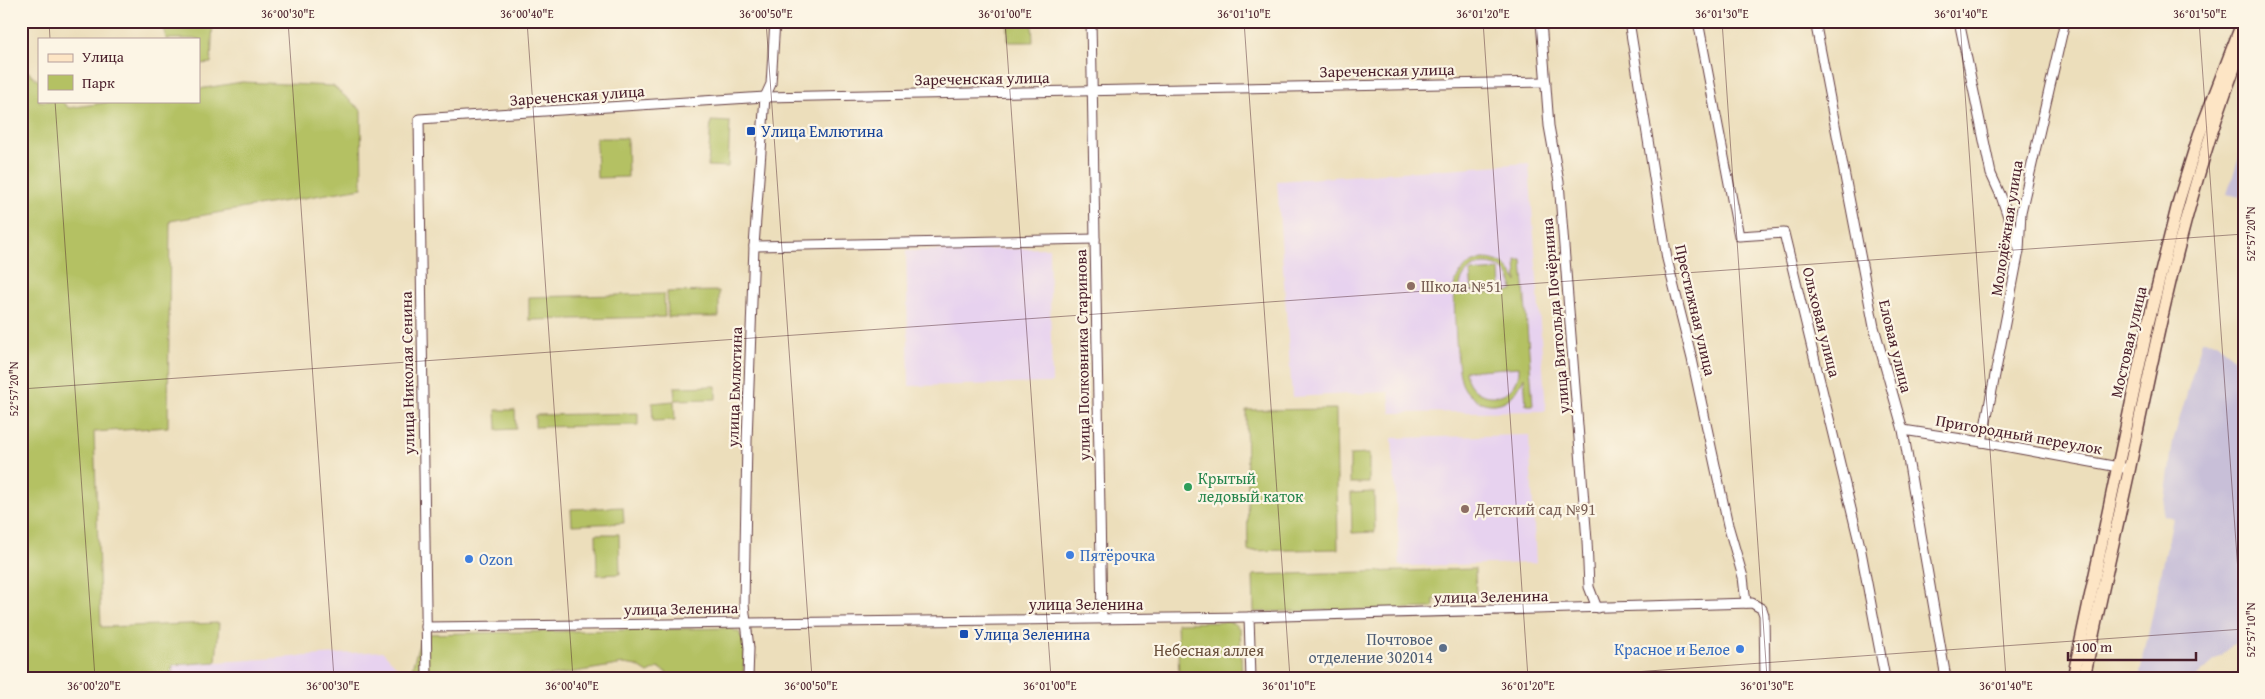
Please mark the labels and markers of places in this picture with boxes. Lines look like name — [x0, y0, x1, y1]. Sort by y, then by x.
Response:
place label: Улица Емлютина — [761, 119, 884, 143]
marker: Улица Емлютина — [745, 125, 757, 137]
place label: Школа №51 — [1421, 274, 1501, 298]
marker: Школа №51 — [1405, 280, 1417, 292]
place label: Крытый ледовый каток — [1198, 466, 1304, 508]
marker: Крытый ледовый каток — [1182, 481, 1194, 493]
place label: Детский сад №91 — [1474, 497, 1596, 521]
marker: Детский сад №91 — [1459, 503, 1471, 515]
place label: Пятёрочка — [1080, 543, 1155, 567]
place label: Ozon — [479, 547, 513, 571]
marker: Пятёрочка — [1064, 549, 1076, 561]
marker: Ozon — [463, 553, 475, 565]
place label: Улица Зеленина — [974, 622, 1090, 646]
place label: Почтовое отделение 302014 — [1309, 627, 1433, 669]
marker: Улица Зеленина — [958, 628, 970, 640]
place label: Красное и Белое — [1614, 637, 1730, 661]
marker: Почтовое отделение 302014 — [1437, 642, 1449, 654]
marker: Красное и Белое — [1734, 643, 1746, 655]

